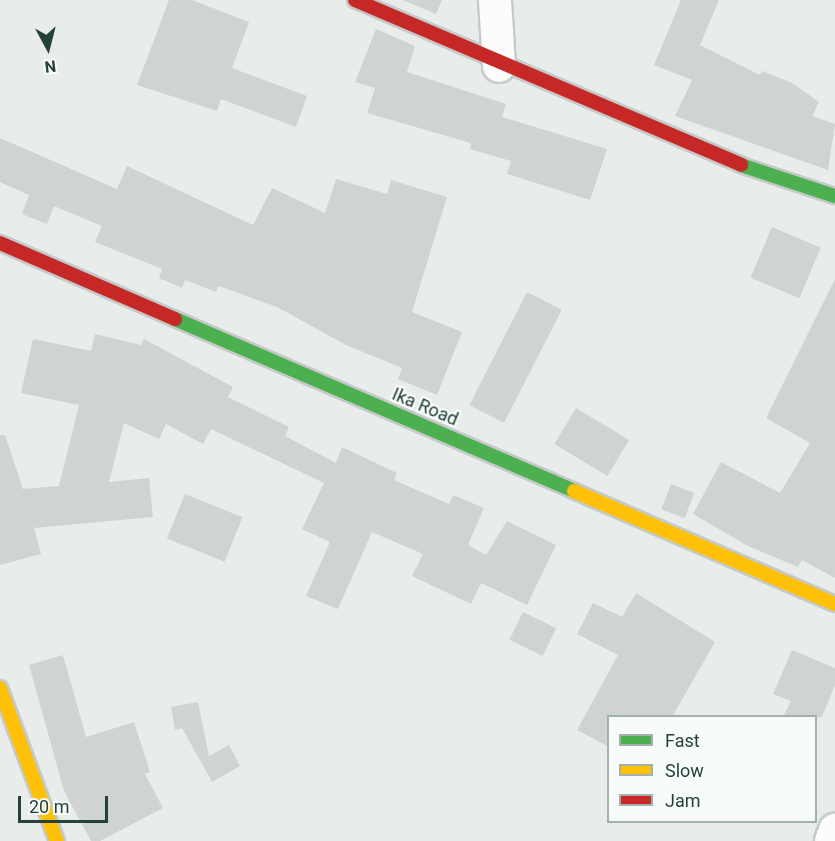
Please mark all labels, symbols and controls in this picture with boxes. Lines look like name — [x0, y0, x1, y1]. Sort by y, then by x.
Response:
north arrow — [18, 18, 78, 78]
text: N — [43, 56, 57, 76]
street label: Ika Road — [389, 383, 461, 431]
legend — [607, 715, 817, 823]
text: Fast — [665, 730, 700, 751]
text: Slow — [665, 760, 704, 781]
scale bar — [21, 784, 111, 822]
text: Jam — [665, 790, 701, 811]
text: 20 m — [29, 796, 69, 817]

